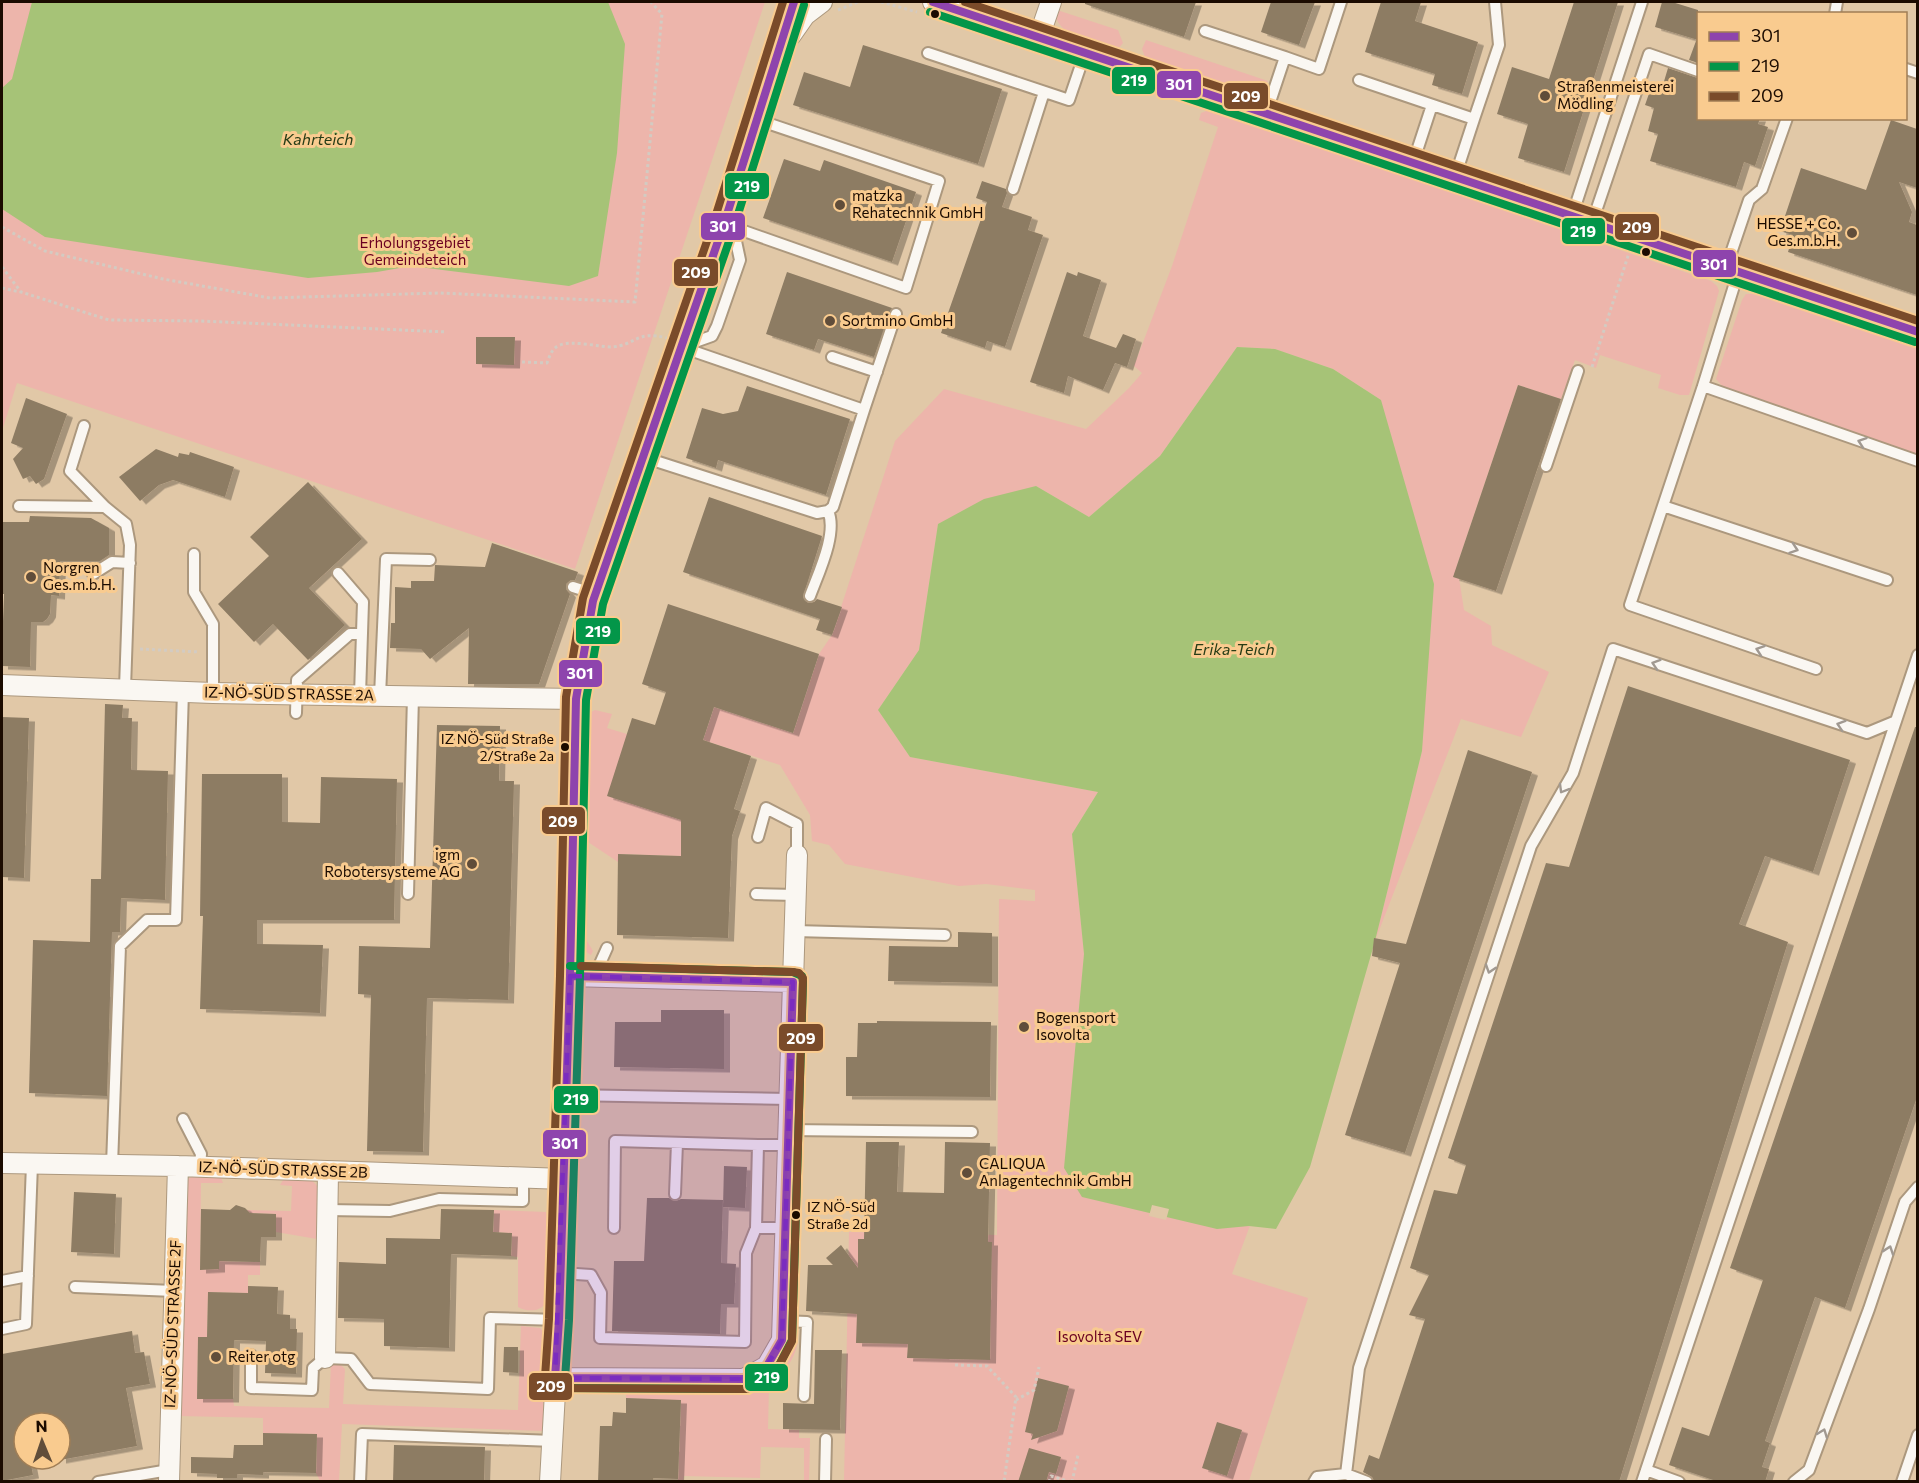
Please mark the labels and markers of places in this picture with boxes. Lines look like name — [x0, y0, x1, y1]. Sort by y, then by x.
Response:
unlabelled marker — [929, 8, 941, 20]
place label: Straßenmeisterei Mödling — [1557, 77, 1674, 112]
marker: Straßenmeisterei Mödling — [1538, 89, 1552, 103]
place label: matzka Rehatechnik GmbH — [852, 186, 984, 221]
marker: matzka Rehatechnik GmbH — [833, 198, 847, 212]
place label: HESSE + Co. Ges.m.b.H. — [1756, 214, 1840, 249]
marker: HESSE + Co. Ges.m.b.H. — [1845, 226, 1859, 240]
unlabelled marker — [1640, 246, 1652, 258]
place label: Sortmino GmbH — [842, 311, 953, 329]
marker: Sortmino GmbH — [823, 314, 837, 328]
place label: Norgren Ges.m.b.H. — [43, 558, 116, 593]
marker: Norgren Ges.m.b.H. — [24, 570, 38, 584]
place label: IZ NÖ-Süd Straße 2/Straße 2a — [441, 730, 554, 764]
marker: IZ NÖ-Süd Straße 2/Straße 2a — [559, 741, 571, 753]
place label: igm Robotersysteme AG — [324, 845, 460, 880]
marker: igm Robotersysteme AG — [465, 857, 479, 871]
place label: Bogensport Isovolta — [1036, 1008, 1116, 1043]
marker: Bogensport Isovolta — [1017, 1020, 1031, 1034]
place label: CALIQUA Anlagentechnik GmbH — [979, 1154, 1132, 1189]
marker: CALIQUA Anlagentechnik GmbH — [960, 1166, 974, 1180]
place label: IZ NÖ-Süd Straße 2d — [807, 1198, 875, 1232]
marker: IZ NÖ-Süd Straße 2d — [790, 1209, 802, 1221]
place label: Reiter otg — [228, 1347, 295, 1365]
marker: Reiter otg — [209, 1350, 223, 1364]

